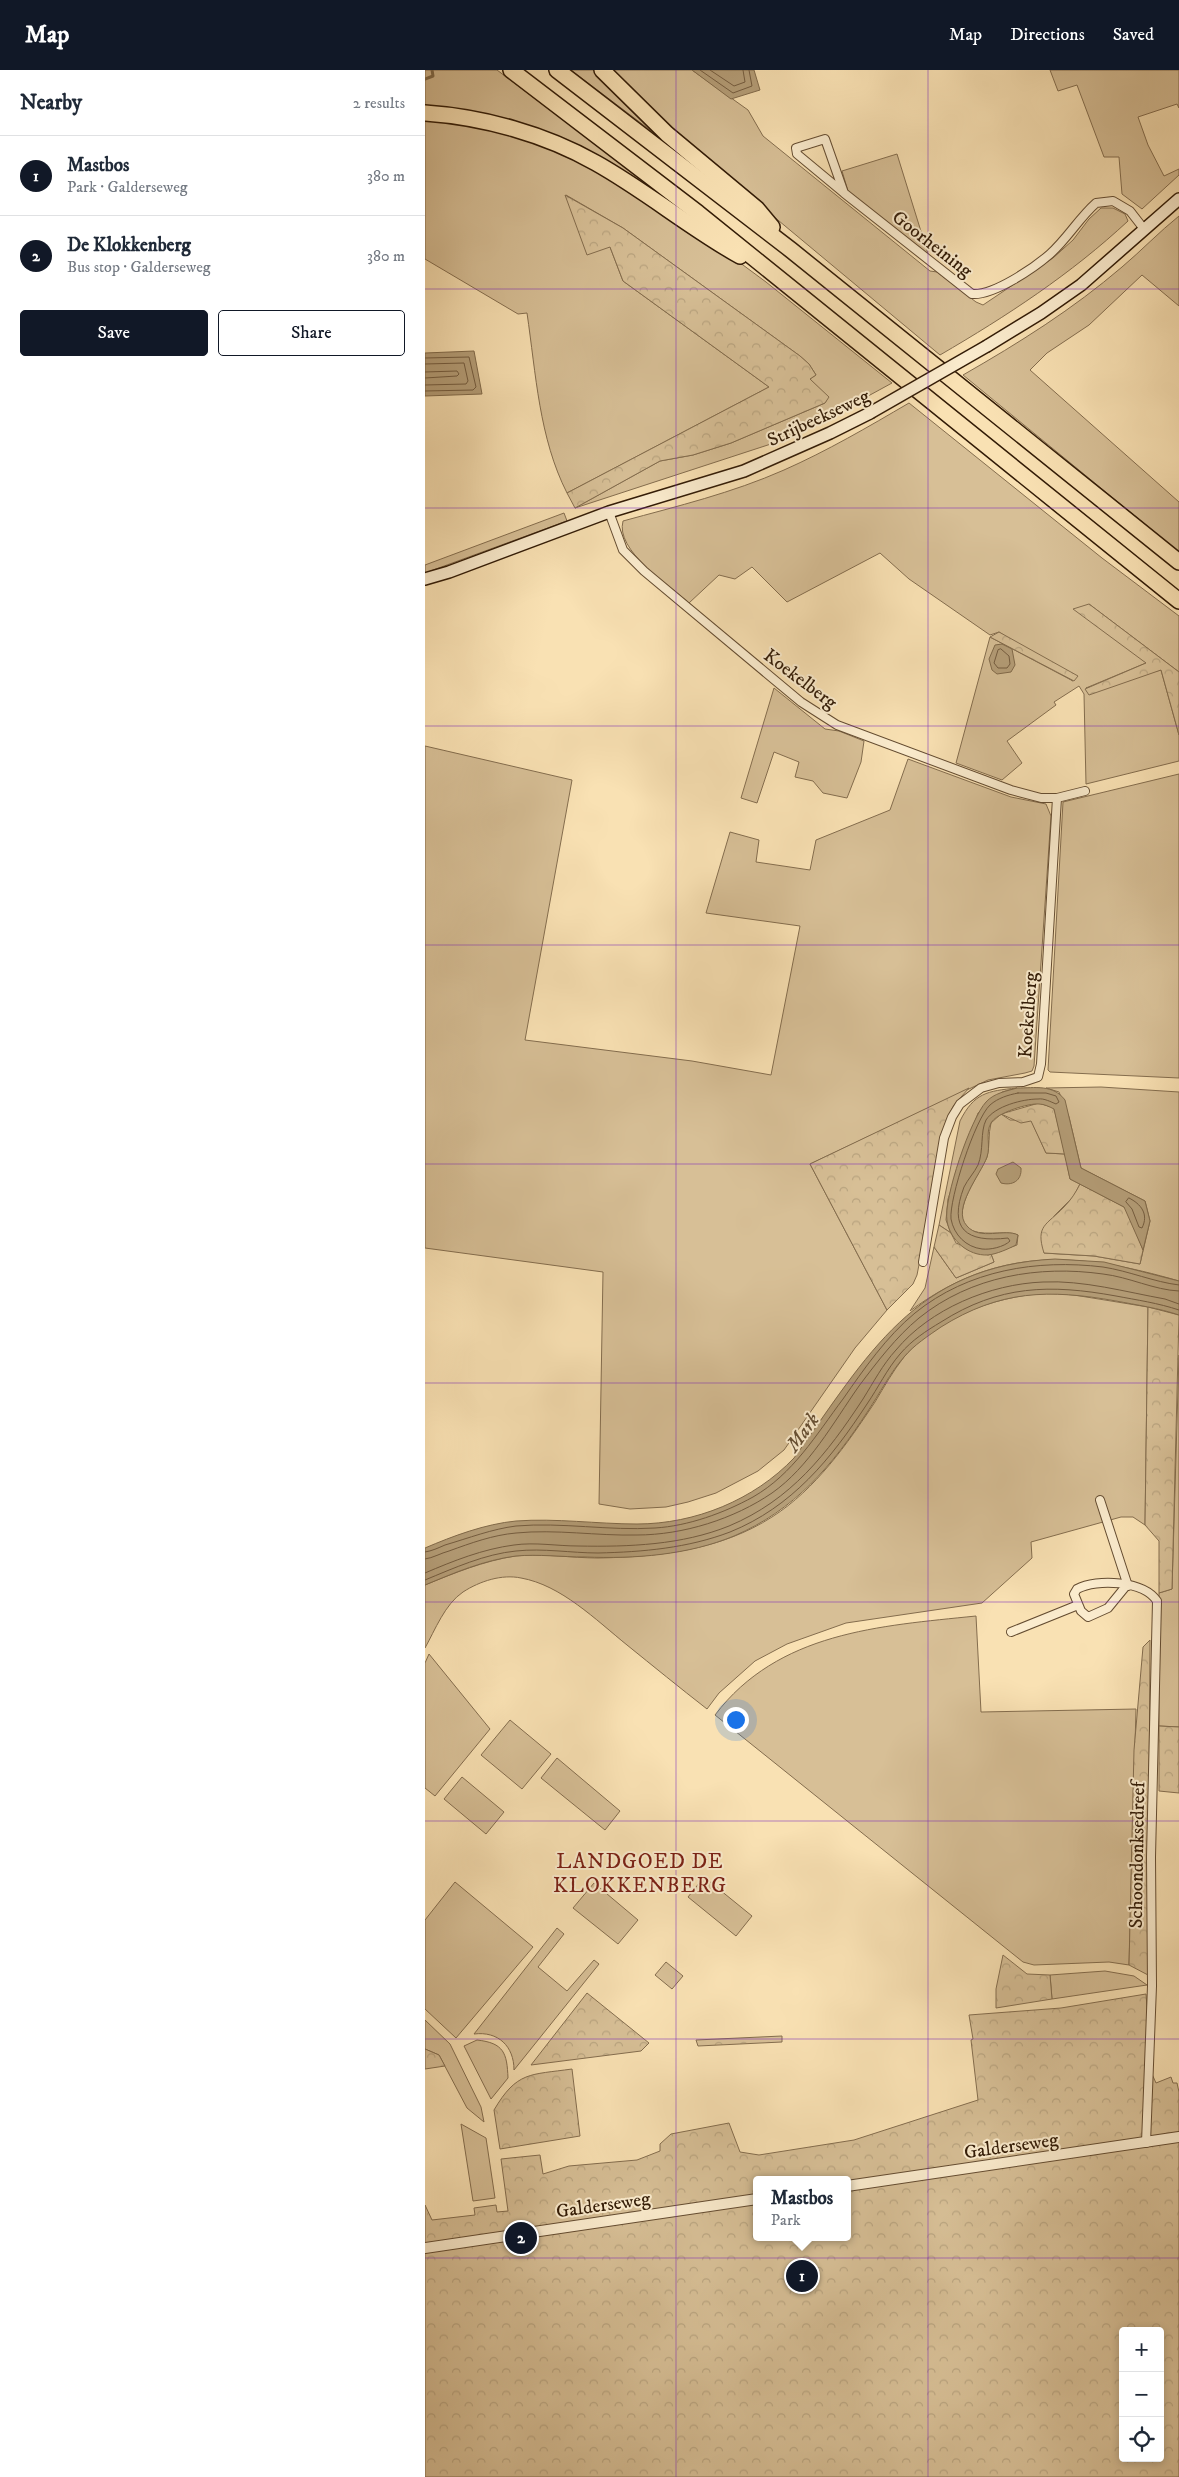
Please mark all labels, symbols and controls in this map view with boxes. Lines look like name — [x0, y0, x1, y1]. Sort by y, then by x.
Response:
text: Map — [25, 20, 69, 50]
text: Map — [949, 24, 982, 46]
text: Directions — [1010, 24, 1085, 46]
text: Saved — [1113, 24, 1154, 46]
text: Nearby — [20, 90, 82, 116]
text: 2 results — [353, 93, 405, 113]
text: Mastbos — [67, 154, 129, 177]
text: 1 — [33, 166, 39, 186]
text: 380 m — [367, 166, 405, 186]
text: Park · Galderseweg — [67, 177, 188, 197]
street label: Goorheining — [887, 206, 977, 283]
text: De Klokkenberg — [67, 234, 191, 257]
text: 2 — [32, 246, 40, 266]
text: 380 m — [367, 246, 405, 266]
text: Bus stop · Galderseweg — [67, 257, 211, 277]
button: Save — [20, 310, 208, 356]
button: Share — [218, 310, 405, 356]
street label: Strijbeekseweg — [764, 384, 874, 452]
street label: Koekelberg — [759, 644, 842, 715]
street label: Koekelberg — [1014, 971, 1043, 1059]
water label: Mark — [780, 1408, 826, 1459]
your location — [723, 1707, 749, 1733]
street label: Schoondonksedreef — [1125, 1778, 1150, 1929]
district label: LANDGOED DE KLOKKENBERG — [553, 1849, 727, 1899]
street label: Galderseweg — [963, 2128, 1061, 2164]
popup — [753, 2176, 851, 2241]
street label: Galderseweg — [555, 2187, 653, 2223]
text: Mastbos — [771, 2187, 833, 2210]
text: Park — [771, 2210, 801, 2230]
pin: 2 — [505, 2219, 537, 2257]
pin: 1 — [786, 2257, 818, 2295]
map controls — [1119, 2327, 1164, 2462]
button: + — [1119, 2327, 1164, 2372]
button: − — [1119, 2372, 1164, 2417]
button: locate — [1119, 2417, 1164, 2462]

